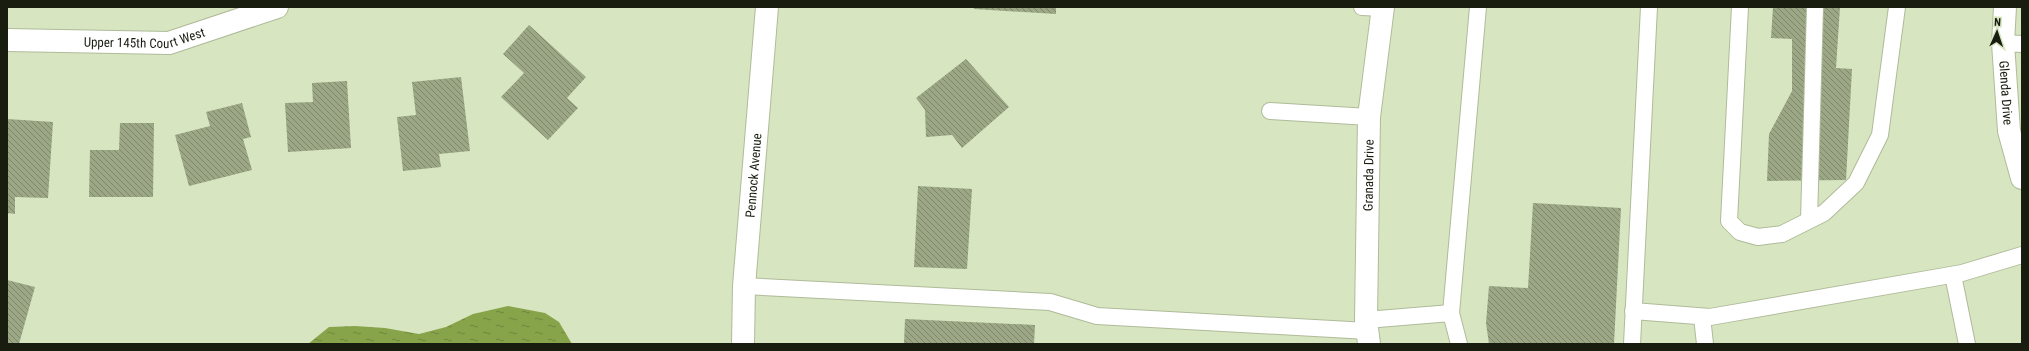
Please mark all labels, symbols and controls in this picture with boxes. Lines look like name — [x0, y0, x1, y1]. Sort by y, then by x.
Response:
north arrow — [1977, 12, 2017, 52]
text: N — [1994, 16, 2001, 29]
street label: Upper 145th Court West — [84, 25, 207, 51]
street label: Glenda Drive — [1996, 60, 2016, 126]
street label: Pennock Avenue — [743, 133, 765, 218]
street label: Granada Drive — [1361, 139, 1377, 211]

